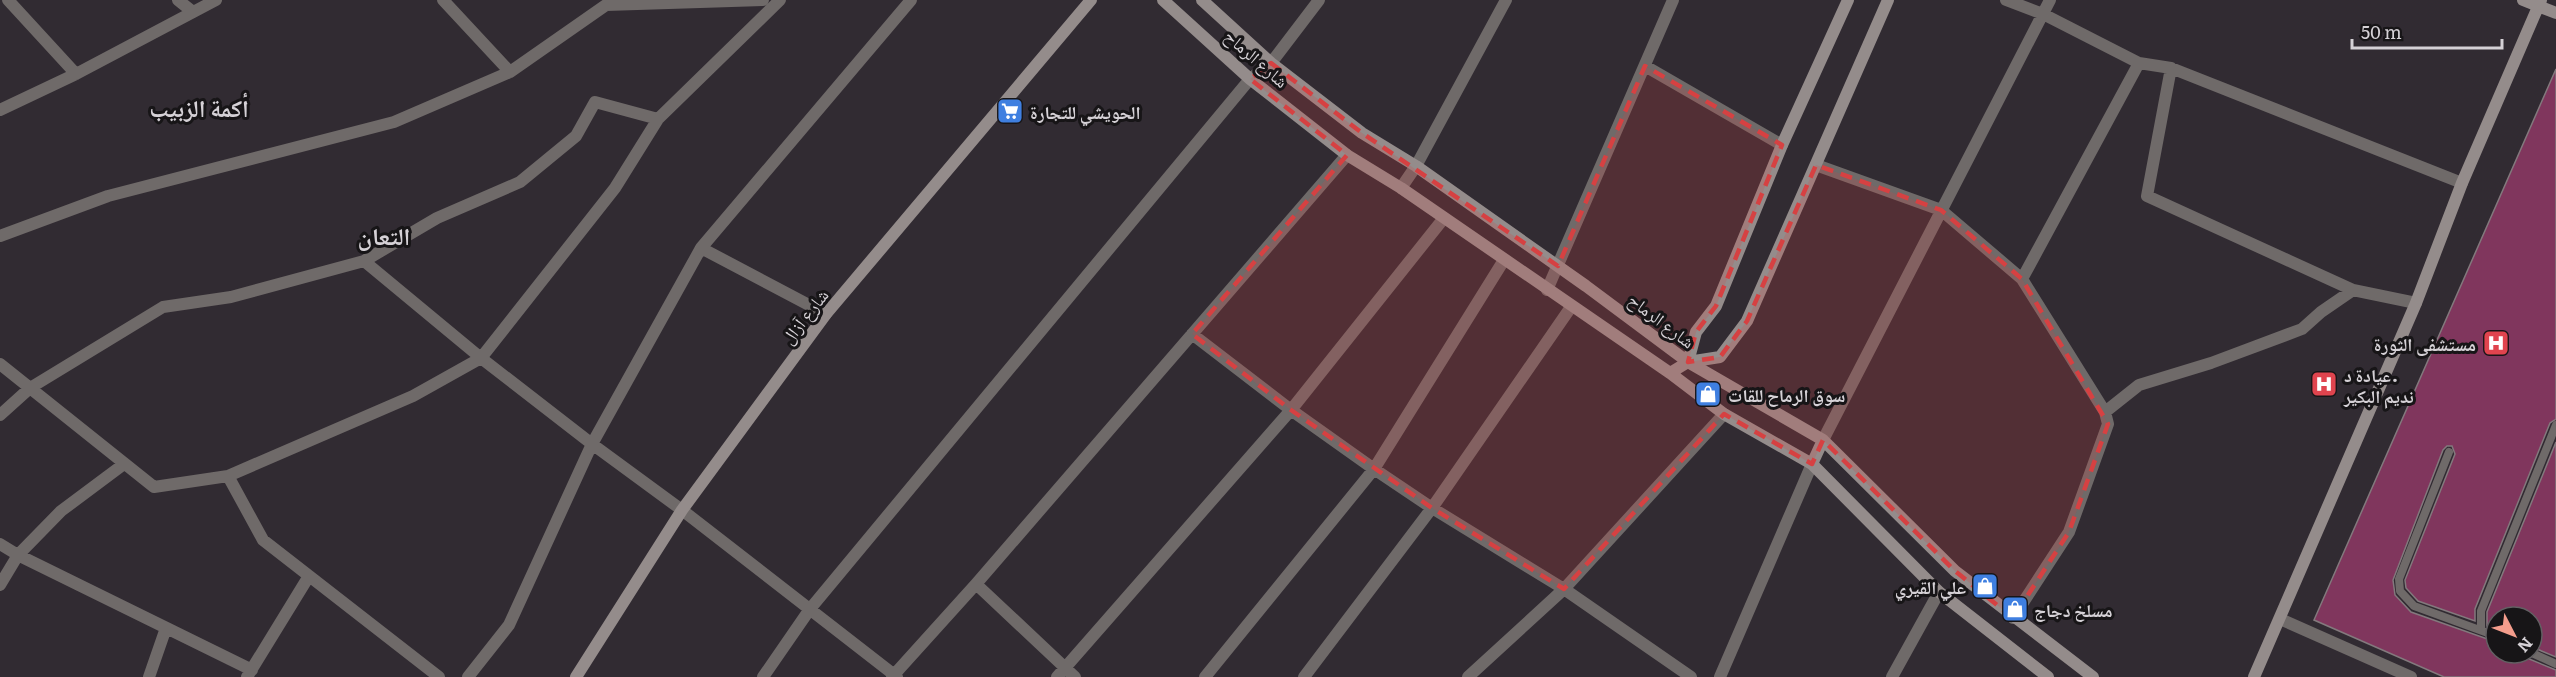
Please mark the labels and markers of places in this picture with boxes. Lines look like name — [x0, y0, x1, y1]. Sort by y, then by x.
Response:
supermarket icon: الحويشي للتجارة — [995, 96, 1025, 126]
place label: الحويشي للتجارة — [1030, 98, 1141, 127]
hospital icon: مستشفى الثورة — [2481, 328, 2511, 358]
place label: مستشفى الثورة — [2374, 330, 2476, 357]
place label: عيادة د. نديم البكير — [2343, 361, 2414, 409]
hospital icon: عيادة د. نديم البكير — [2309, 369, 2339, 399]
shop icon: سوق الرماح للقات — [1693, 379, 1723, 409]
place label: سوق الرماح للقات — [1728, 381, 1845, 408]
shop icon: علي القيري — [1970, 571, 2000, 601]
place label: علي القيري — [1895, 573, 1966, 602]
shop icon: مسلخ دجاج — [2000, 594, 2030, 624]
place label: مسلخ دجاج — [2034, 596, 2113, 623]

